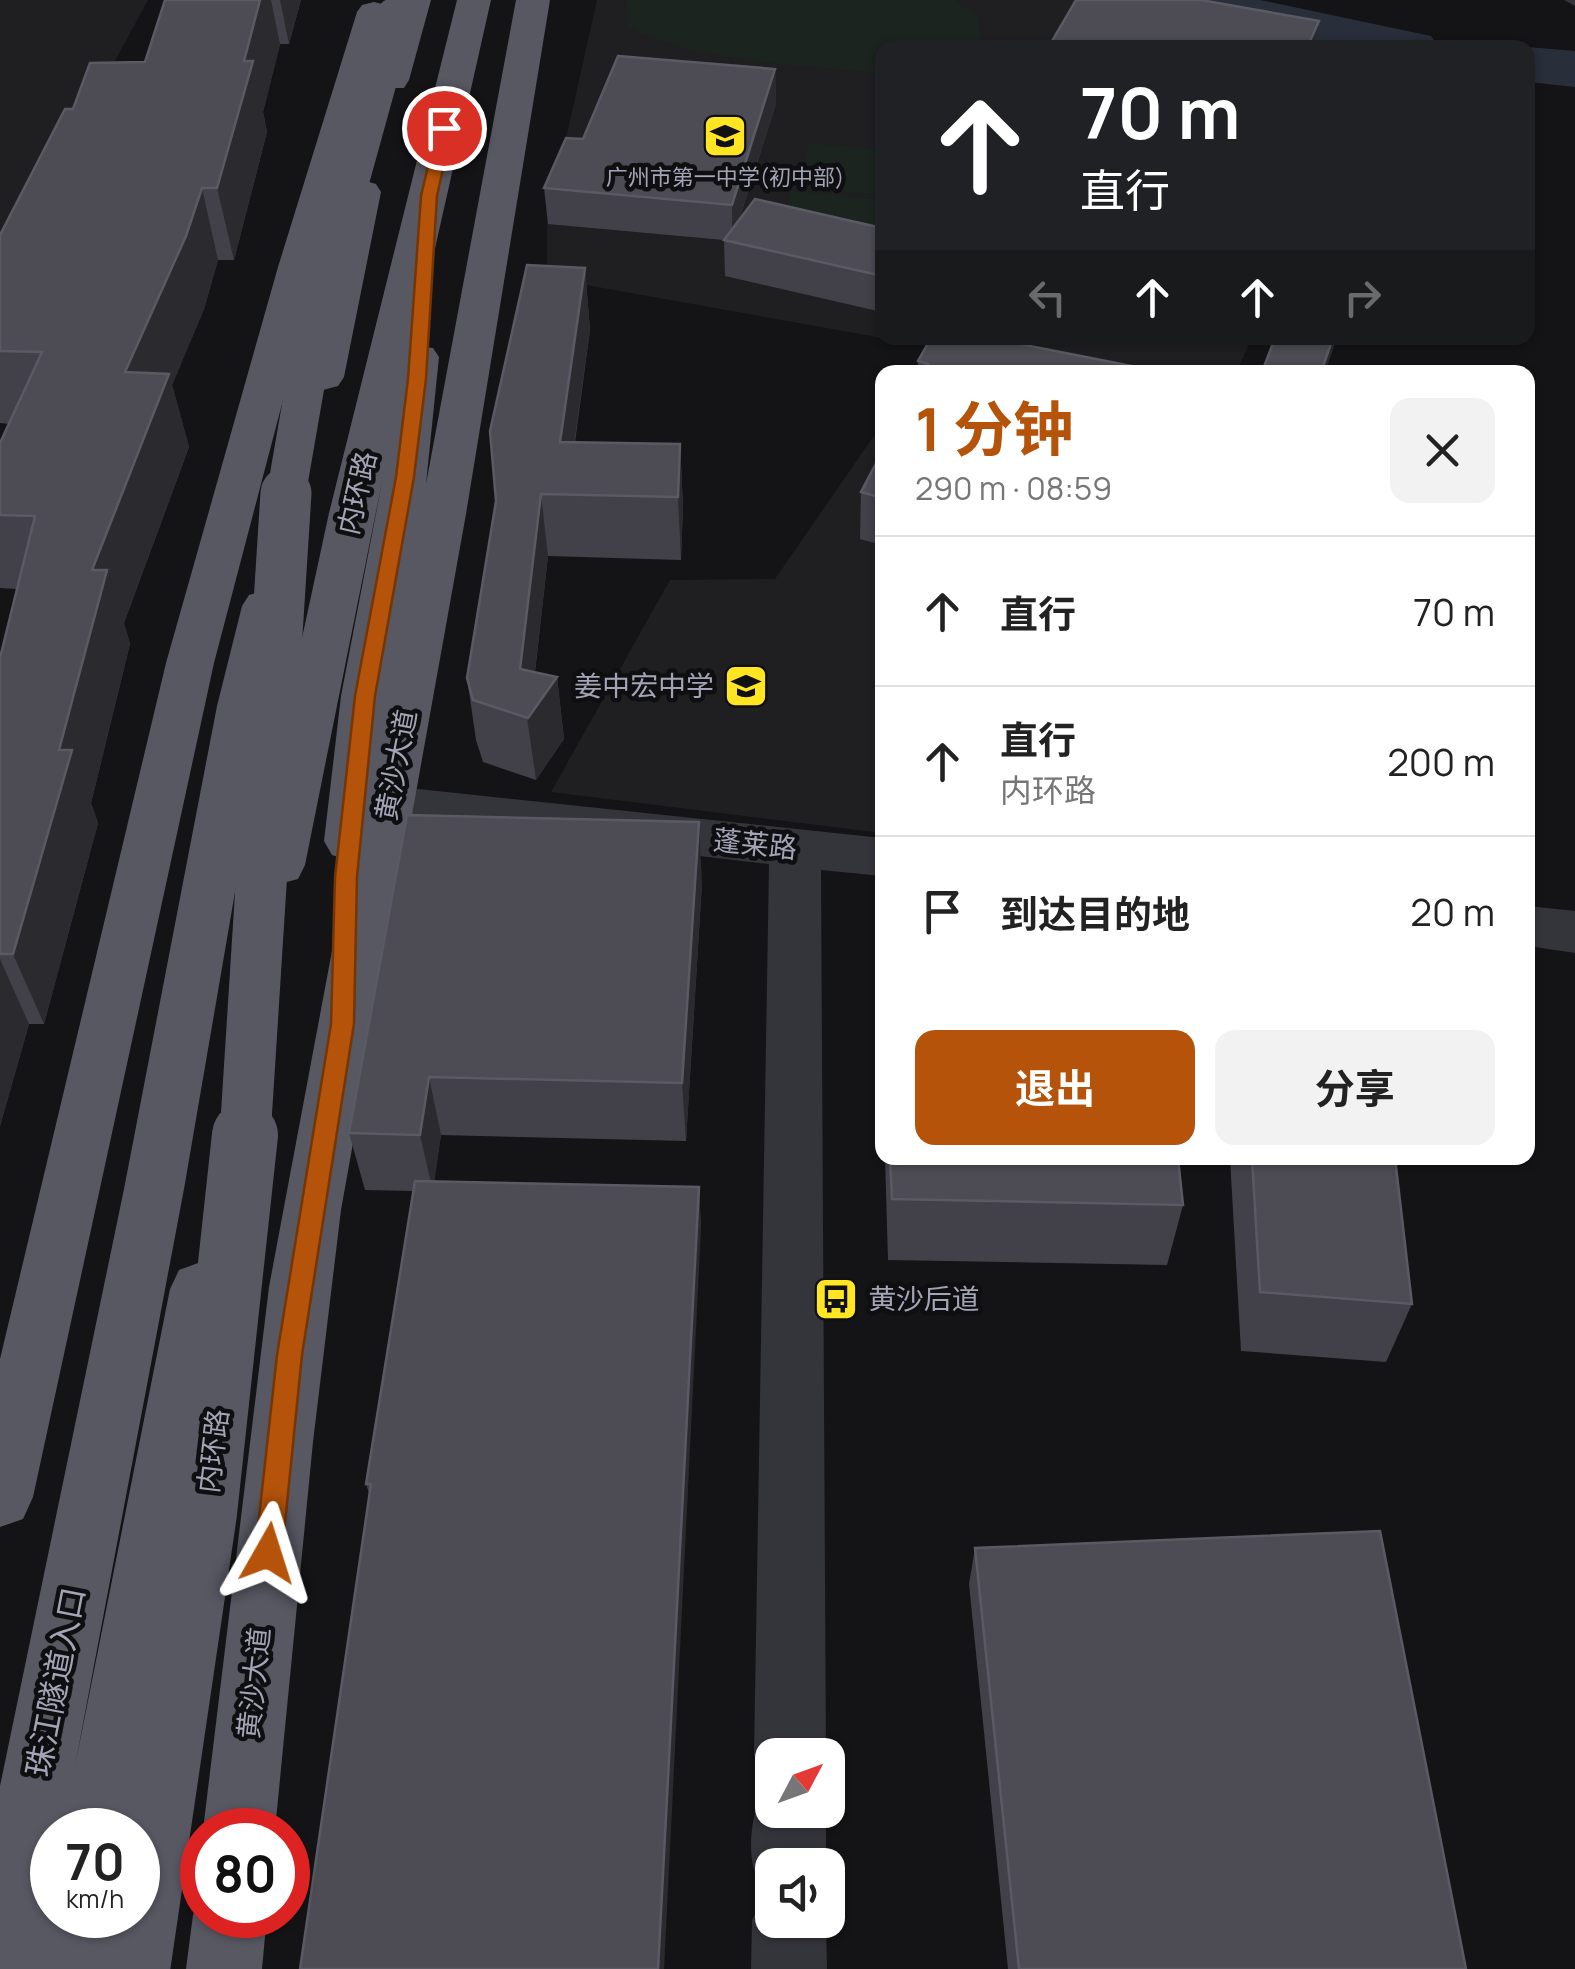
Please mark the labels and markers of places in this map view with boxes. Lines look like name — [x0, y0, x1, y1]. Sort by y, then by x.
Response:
pin — [402, 86, 487, 171]
school or university icon: 广州市第一中学(初中部) — [702, 113, 748, 159]
place label: 广州市第一中学(初中部) — [606, 162, 844, 192]
school or university icon: 姜中宏中学 — [723, 663, 769, 709]
place label: 姜中宏中学 — [574, 666, 714, 704]
bus stop icon: 黄沙后道 — [813, 1276, 859, 1322]
place label: 黄沙后道 — [868, 1279, 980, 1317]

